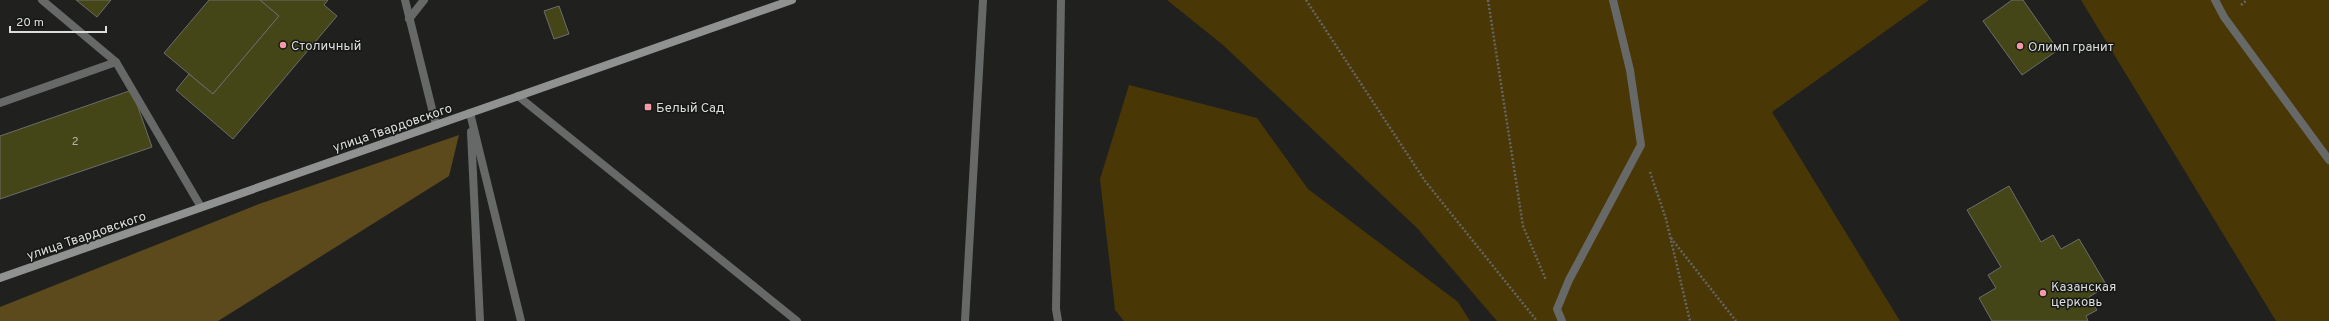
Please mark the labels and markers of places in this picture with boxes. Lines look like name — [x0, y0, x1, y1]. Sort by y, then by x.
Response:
place label: Столичный — [291, 39, 361, 55]
marker: Столичный — [278, 40, 288, 50]
place label: Олимп гранит — [2028, 40, 2114, 56]
marker: Олимп гранит — [2015, 41, 2025, 51]
place label: Белый Сад — [656, 101, 725, 117]
marker: Белый Сад — [643, 102, 653, 112]
place label: Казанская церковь — [2051, 280, 2116, 311]
marker: Казанская церковь — [2038, 288, 2048, 298]

